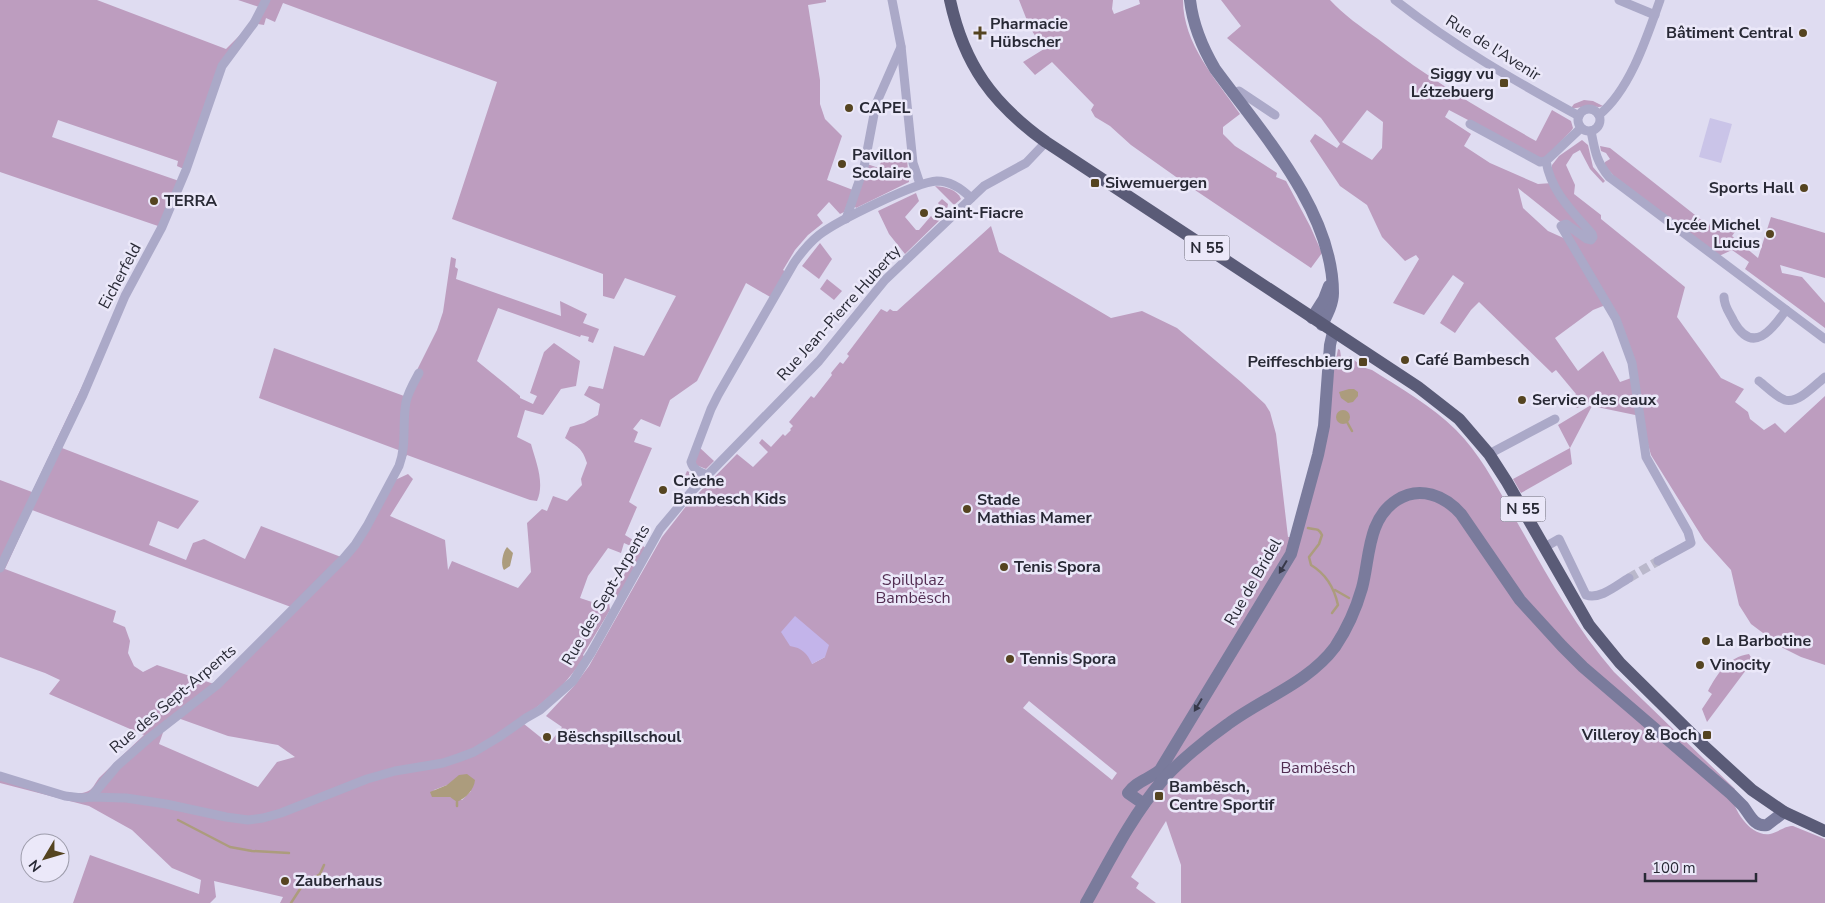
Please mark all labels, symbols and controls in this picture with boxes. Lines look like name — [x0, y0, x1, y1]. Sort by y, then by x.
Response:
street label: Rue de l'Avenir — [1441, 10, 1545, 86]
place label: Pharmacie Hübscher — [990, 13, 1068, 53]
place label: Bâtiment Central — [1666, 22, 1793, 44]
marker: Pharmacie Hübscher — [974, 27, 986, 39]
marker: Bâtiment Central — [1797, 27, 1809, 39]
place label: Siggy vu Létzebuerg — [1411, 63, 1494, 103]
marker: Siggy vu Létzebuerg — [1498, 77, 1510, 89]
place label: CAPEL — [859, 97, 911, 119]
marker: CAPEL — [843, 102, 855, 114]
place label: Pavillon Scolaire — [852, 144, 912, 184]
marker: Pavillon Scolaire — [836, 158, 848, 170]
place label: Siwemuergen — [1105, 172, 1207, 194]
marker: Siwemuergen — [1089, 177, 1101, 189]
place label: Sports Hall — [1709, 177, 1794, 199]
marker: Sports Hall — [1798, 182, 1810, 194]
place label: TERRA — [164, 190, 217, 212]
marker: TERRA — [148, 195, 160, 207]
place label: Saint-Fiacre — [934, 202, 1024, 224]
marker: Saint-Fiacre — [918, 207, 930, 219]
place label: Lycée Michel Lucius — [1666, 214, 1760, 254]
marker: Lycée Michel Lucius — [1764, 228, 1776, 240]
road number: N 55 — [1184, 236, 1230, 260]
street label: Eicherfeld — [93, 239, 147, 313]
street label: Rue Jean-Pierre Huberty — [772, 240, 906, 386]
place label: Café Bambesch — [1415, 349, 1530, 371]
place label: Peiffeschbierg — [1248, 351, 1353, 373]
marker: Café Bambesch — [1399, 354, 1411, 366]
marker: Peiffeschbierg — [1357, 356, 1369, 368]
place label: Service des eaux — [1532, 389, 1657, 411]
marker: Service des eaux — [1516, 394, 1528, 406]
place label: Crèche Bambesch Kids — [673, 470, 786, 510]
marker: Crèche Bambesch Kids — [657, 484, 669, 496]
place label: Stade Mathias Mamer — [977, 489, 1092, 529]
road number: N 55 — [1500, 496, 1546, 522]
marker: Stade Mathias Mamer — [961, 503, 973, 515]
street label: Rue des Sept-Arpents — [557, 521, 655, 669]
street label: Rue de Bridel — [1219, 534, 1287, 630]
place label: Tenis Spora — [1014, 556, 1101, 578]
one-way arrow — [1278, 560, 1288, 573]
marker: Tenis Spora — [998, 561, 1010, 573]
park label: Spillplaz Bambësch — [875, 569, 951, 609]
place label: La Barbotine — [1716, 630, 1811, 652]
marker: La Barbotine — [1700, 635, 1712, 647]
street label: Rue des Sept-Arpents — [105, 639, 241, 759]
place label: Tennis Spora — [1020, 648, 1116, 670]
marker: Tennis Spora — [1004, 653, 1016, 665]
place label: Vinocity — [1709, 654, 1771, 676]
marker: Vinocity — [1694, 659, 1706, 671]
one-way arrow — [1194, 699, 1203, 712]
place label: Villeroy & Boch — [1581, 724, 1697, 746]
place label: Bëschspillschoul — [557, 726, 681, 748]
marker: Villeroy & Boch — [1701, 729, 1713, 741]
marker: Bëschspillschoul — [541, 731, 553, 743]
park label: Bambësch — [1280, 757, 1356, 779]
place label: Bambësch, Centre Sportif — [1169, 776, 1275, 816]
marker: Bambësch, Centre Sportif — [1153, 790, 1165, 802]
north arrow — [20, 833, 70, 883]
scale bar — [1645, 850, 1756, 882]
text: N — [24, 856, 46, 876]
text: 100 m — [1652, 858, 1696, 878]
place label: Zauberhaus — [295, 870, 382, 892]
marker: Zauberhaus — [279, 875, 291, 887]

